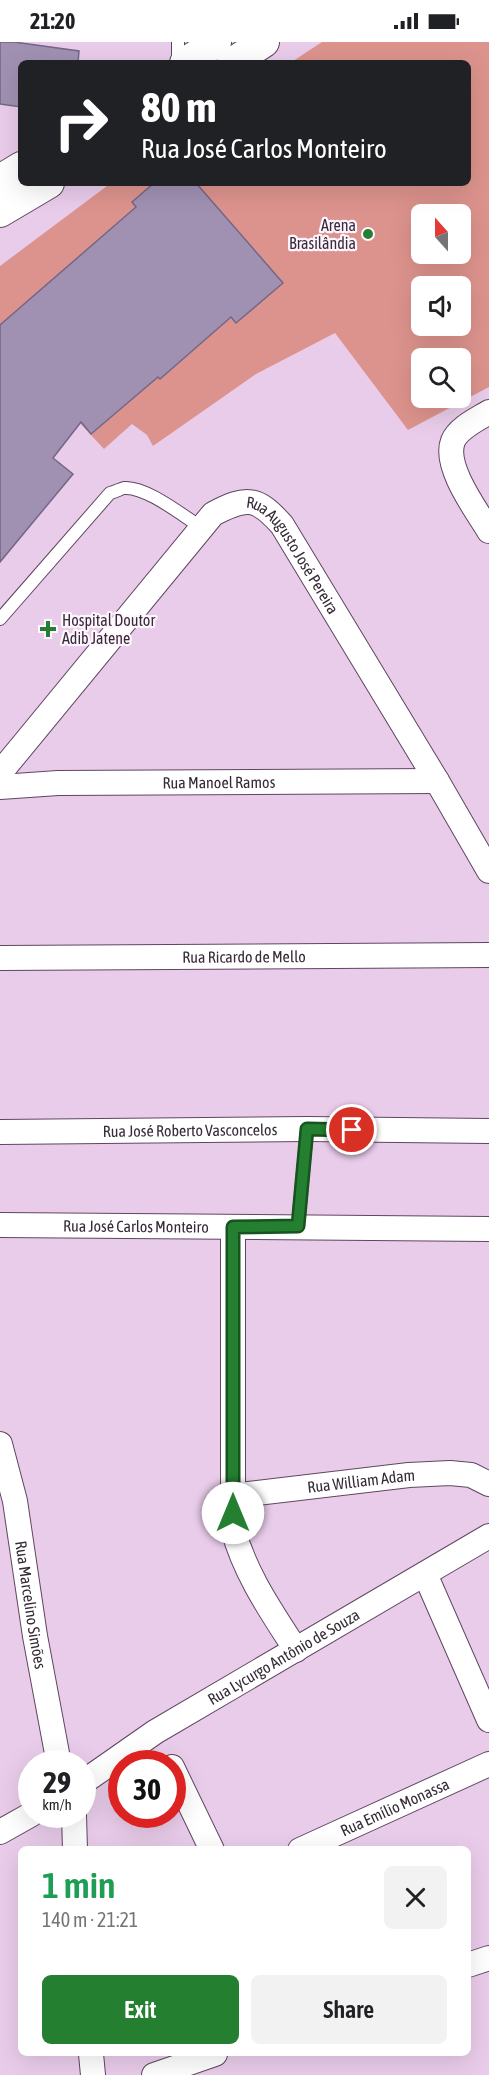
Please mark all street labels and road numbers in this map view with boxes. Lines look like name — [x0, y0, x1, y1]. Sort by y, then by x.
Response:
street label: Rua Augusto José Pereira — [245, 493, 343, 617]
street label: Rua Manoel Ramos — [162, 773, 276, 791]
street label: Rua Ricardo de Mello — [182, 947, 306, 966]
street label: Rua José Roberto Vasconcelos — [103, 1120, 278, 1140]
street label: Rua José Carlos Monteiro — [63, 1217, 209, 1236]
street label: Rua William Adam — [306, 1466, 415, 1496]
street label: Rua Marcelino Simões — [12, 1540, 50, 1671]
street label: Rua Lycurgo Antônio de Souza — [204, 1605, 363, 1708]
street label: Rua Emílio Monassa — [338, 1774, 452, 1839]

